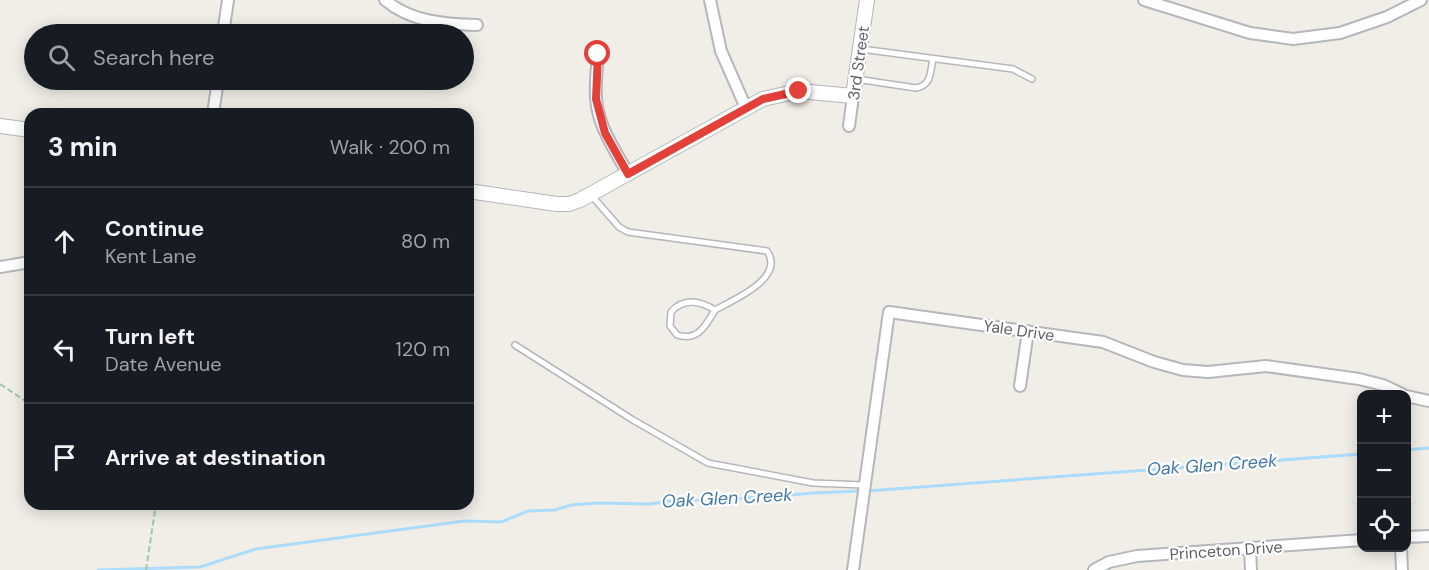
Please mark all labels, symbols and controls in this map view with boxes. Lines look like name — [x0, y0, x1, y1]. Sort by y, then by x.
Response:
search box — [24, 24, 474, 90]
street label: 3rd Street — [843, 25, 874, 102]
route start — [584, 40, 610, 66]
icon: search — [45, 41, 78, 74]
text: Search here — [93, 43, 214, 72]
route end — [785, 77, 811, 103]
text: 3 min — [48, 130, 117, 164]
text: Walk · 200 m — [330, 134, 450, 160]
text: Continue — [105, 214, 204, 243]
icon: ahead — [48, 225, 81, 258]
text: 80 m — [401, 228, 450, 254]
text: Kent Lane — [105, 243, 196, 269]
street label: Yale Drive — [982, 315, 1056, 346]
text: Turn left — [105, 322, 195, 351]
icon: left — [48, 333, 81, 366]
text: 120 m — [396, 336, 450, 362]
text: Date Avenue — [105, 351, 222, 377]
map controls — [1357, 390, 1411, 552]
button: + — [1357, 390, 1411, 444]
icon: arrive — [48, 441, 81, 474]
text: Arrive at destination — [105, 443, 326, 472]
button: − — [1357, 444, 1411, 498]
water label: Oak Glen Creek — [1146, 448, 1279, 482]
water label: Oak Glen Creek — [661, 483, 794, 513]
button: locate — [1357, 498, 1411, 552]
street label: Princeton Drive — [1169, 536, 1283, 565]

